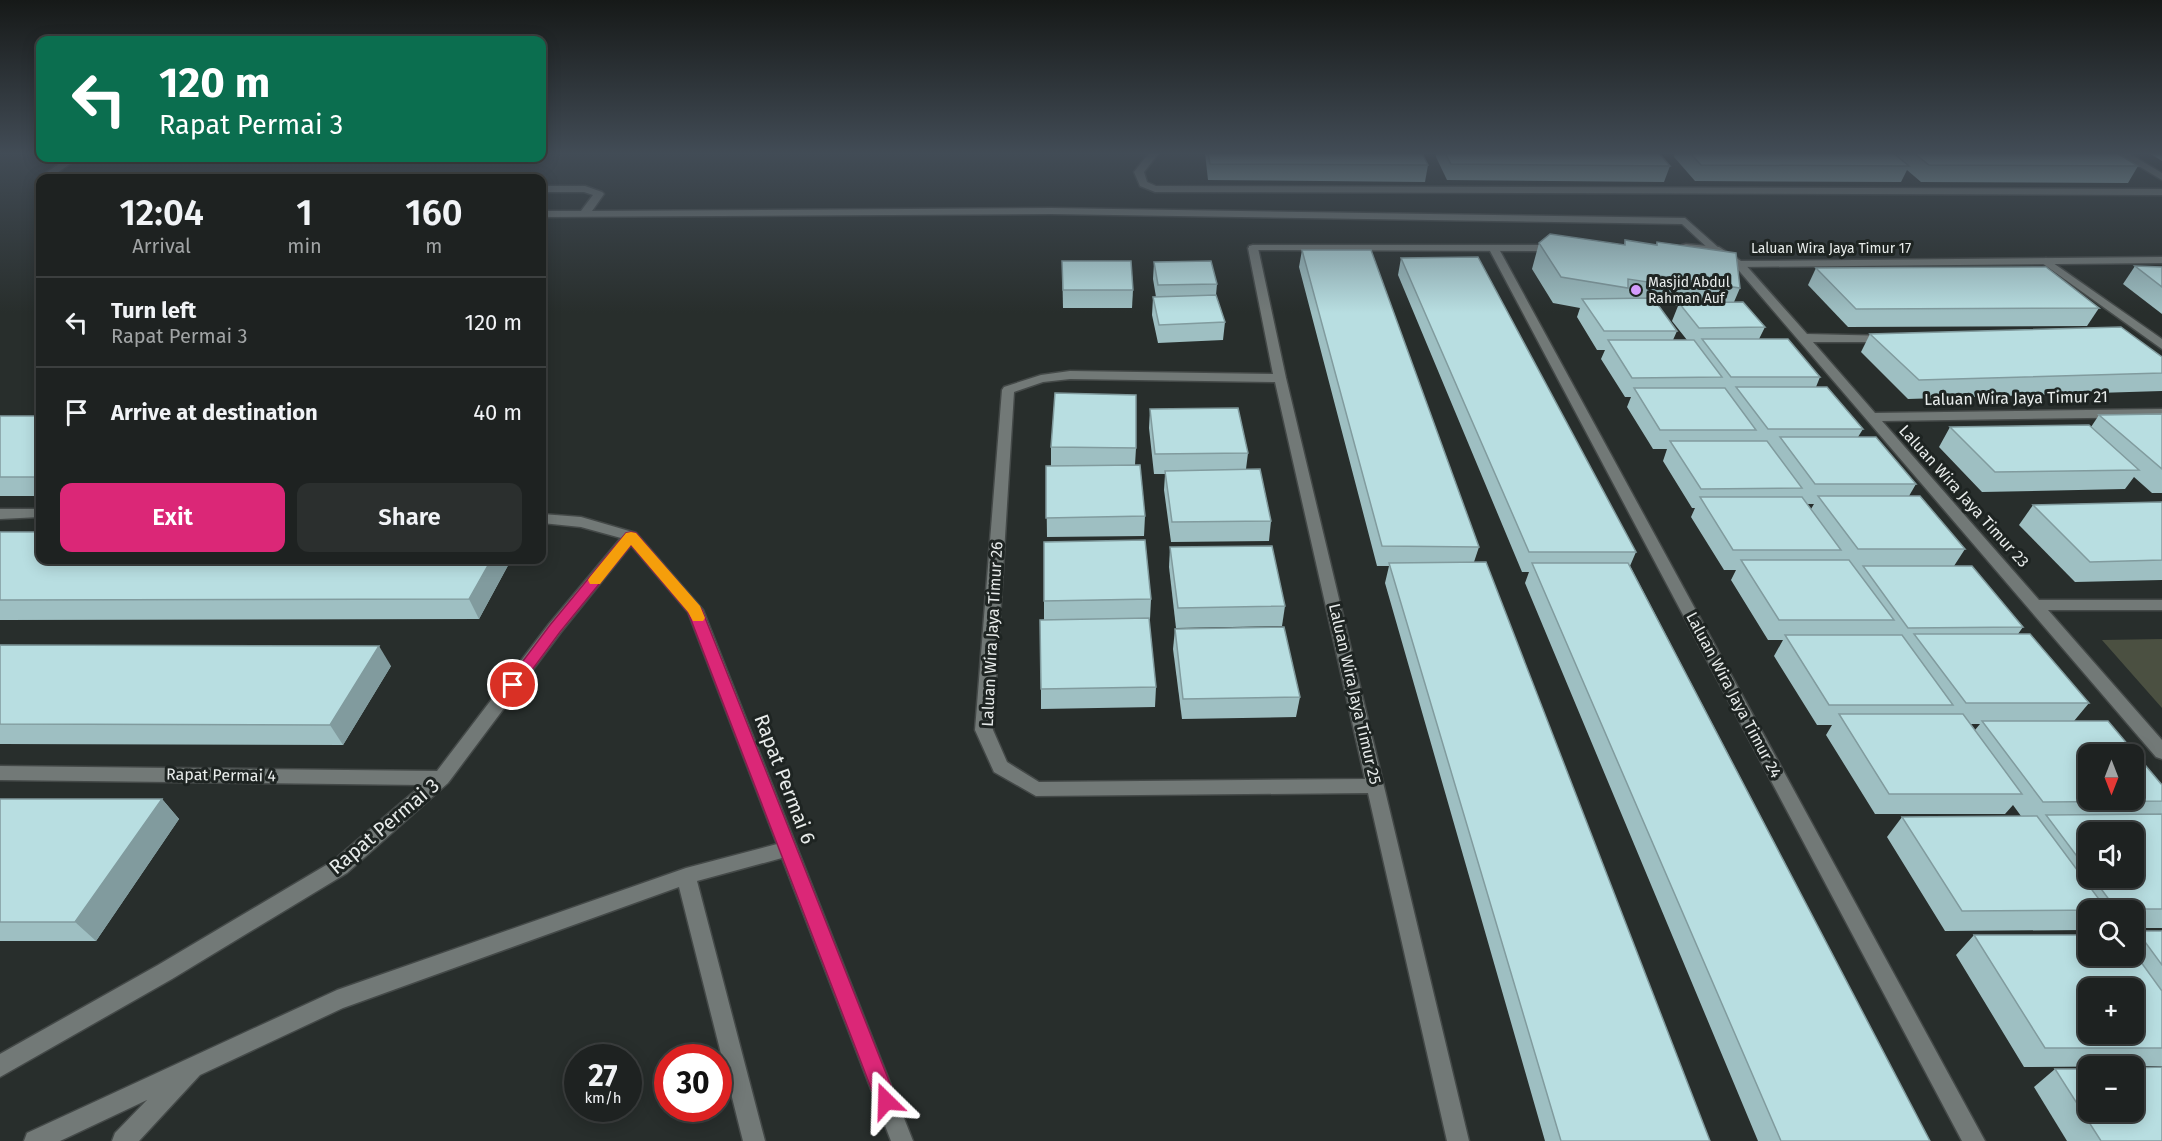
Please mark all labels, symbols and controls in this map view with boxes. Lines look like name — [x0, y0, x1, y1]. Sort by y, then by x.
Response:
text: 120 m — [159, 58, 270, 108]
icon: left — [60, 60, 138, 138]
text: Rapat Permai 3 — [159, 109, 343, 141]
text: 12:04 — [119, 191, 204, 235]
text: 1 — [296, 191, 313, 235]
text: 160 — [405, 191, 463, 235]
text: Arrival — [132, 234, 191, 258]
text: min — [287, 234, 322, 258]
text: m — [425, 234, 442, 258]
street label: Laluan Wira Jaya Timur 17 — [1751, 240, 1911, 257]
place label: Masjid Abdul Rahman Auf — [1648, 274, 1730, 307]
marker: Masjid Abdul Rahman Auf — [1629, 283, 1643, 297]
text: Turn left — [111, 297, 196, 324]
icon: left — [60, 306, 93, 339]
text: 120 m — [465, 309, 522, 336]
text: Rapat Permai 3 — [111, 324, 247, 348]
street label: Laluan Wira Jaya Timur 21 — [1924, 387, 2108, 409]
icon: arrive — [60, 396, 93, 429]
text: Arrive at destination — [111, 399, 318, 426]
text: 40 m — [473, 399, 522, 426]
street label: Laluan Wira Jaya Timur 23 — [1895, 421, 2033, 571]
button: Exit — [60, 483, 285, 552]
button: Share — [297, 483, 522, 552]
street label: Laluan Wira Jaya Timur 26 — [978, 541, 1006, 727]
street label: Laluan Wira Jaya Timur 25 — [1325, 602, 1385, 786]
street label: Laluan Wira Jaya Timur 24 — [1682, 609, 1786, 782]
pin — [487, 659, 538, 710]
icon: arrive — [496, 668, 529, 701]
street label: Rapat Permai 6 — [749, 711, 821, 847]
north arrow — [2078, 744, 2144, 810]
map controls — [2078, 744, 2144, 1122]
street label: Rapat Permai 4 — [166, 765, 276, 785]
street label: Rapat Permai 3 — [324, 773, 444, 879]
button: sound — [2078, 822, 2144, 888]
button: search — [2078, 900, 2144, 966]
button: + — [2078, 978, 2144, 1044]
speed limit sign: 30 — [654, 1044, 732, 1122]
button: − — [2078, 1056, 2144, 1122]
text: 27 — [588, 1058, 618, 1094]
position arrow — [854, 1069, 918, 1133]
text: km/h — [584, 1089, 622, 1107]

